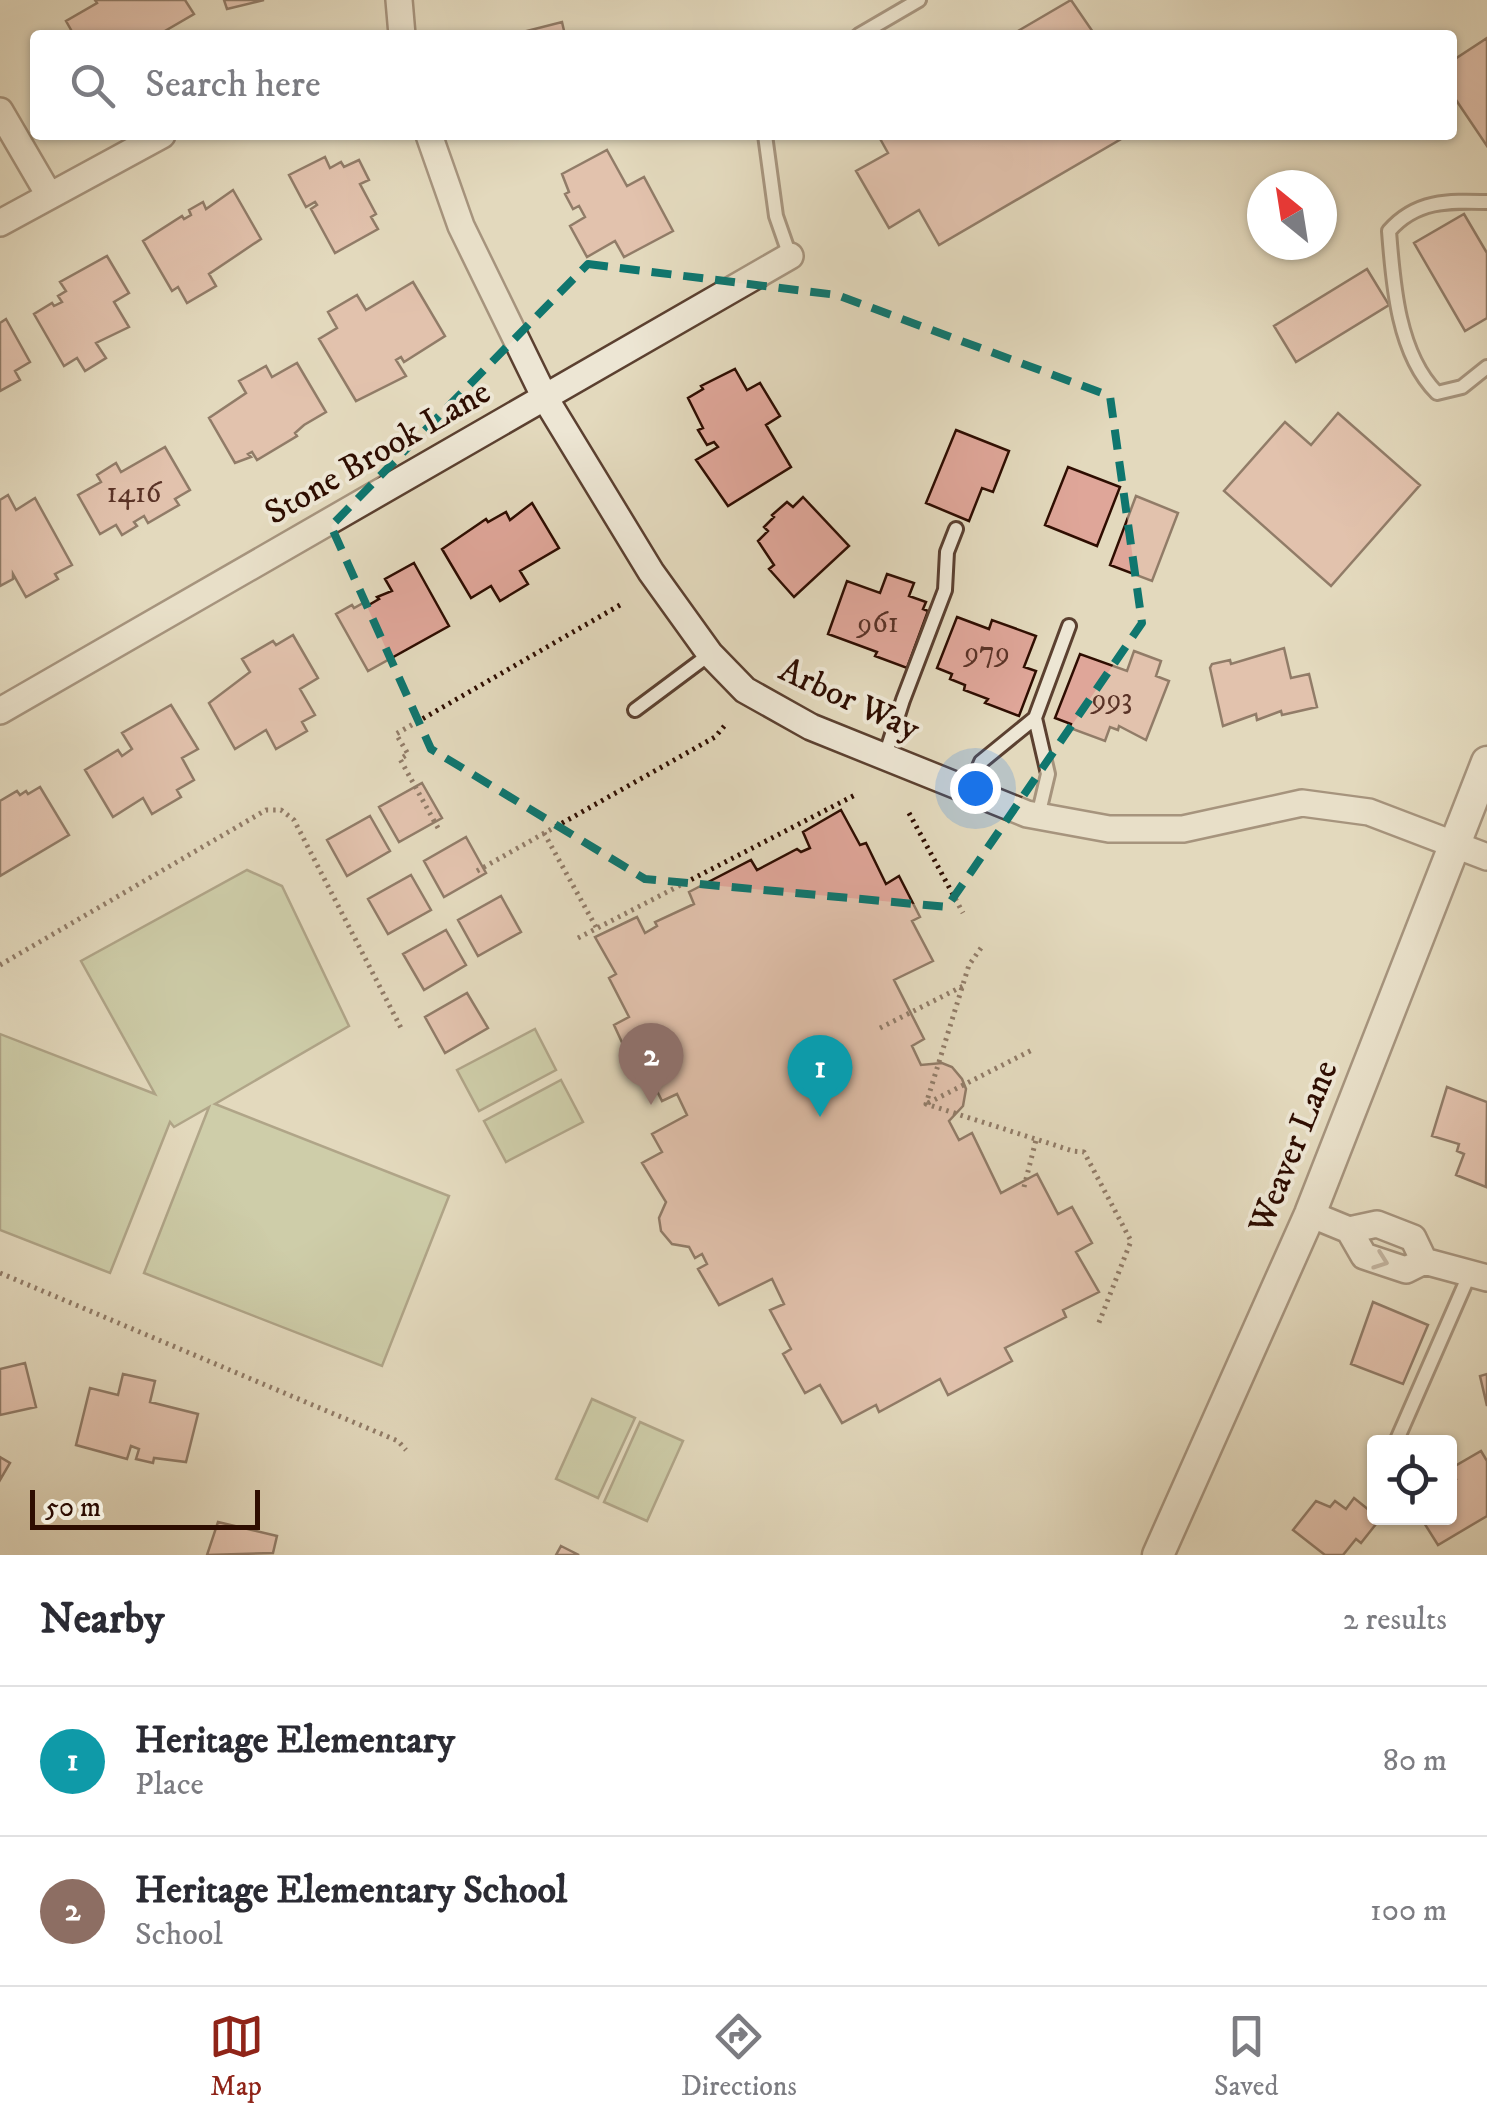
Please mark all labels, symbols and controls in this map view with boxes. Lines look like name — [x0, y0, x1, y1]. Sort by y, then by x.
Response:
search box — [30, 30, 1457, 140]
icon: search — [65, 58, 120, 113]
text: Search here — [145, 61, 321, 109]
north arrow — [1247, 170, 1337, 260]
street label: Stone Brook Lane — [257, 371, 499, 535]
house number: 1416 — [107, 475, 163, 512]
house number: 961 — [855, 605, 899, 642]
house number: 979 — [962, 634, 1010, 671]
street label: Arbor Way — [772, 648, 927, 752]
house number: 993 — [1089, 681, 1133, 718]
your location — [950, 763, 1001, 814]
pin: 2 — [618, 1022, 684, 1105]
pin: 1 — [788, 1034, 852, 1117]
street label: Weaver Lane — [1239, 1054, 1349, 1241]
one-way arrow — [1371, 1250, 1388, 1270]
map controls — [1367, 1435, 1457, 1525]
button: locate — [1367, 1435, 1457, 1525]
scale bar — [30, 1485, 260, 1530]
text: 50 m — [45, 1490, 101, 1525]
text: Nearby — [40, 1594, 164, 1646]
text: 2 results — [1343, 1600, 1447, 1640]
text: Heritage Elementary — [135, 1717, 455, 1765]
text: 1 — [67, 1741, 78, 1781]
text: 80 m — [1383, 1741, 1447, 1781]
text: Place — [135, 1765, 204, 1805]
text: Heritage Elementary School — [135, 1867, 567, 1915]
text: 2 — [65, 1891, 80, 1931]
text: 100 m — [1370, 1891, 1447, 1931]
text: School — [135, 1915, 223, 1955]
tab: Map — [209, 2009, 264, 2104]
tab: Directions — [681, 2009, 797, 2104]
tab: Saved — [1214, 2009, 1278, 2104]

